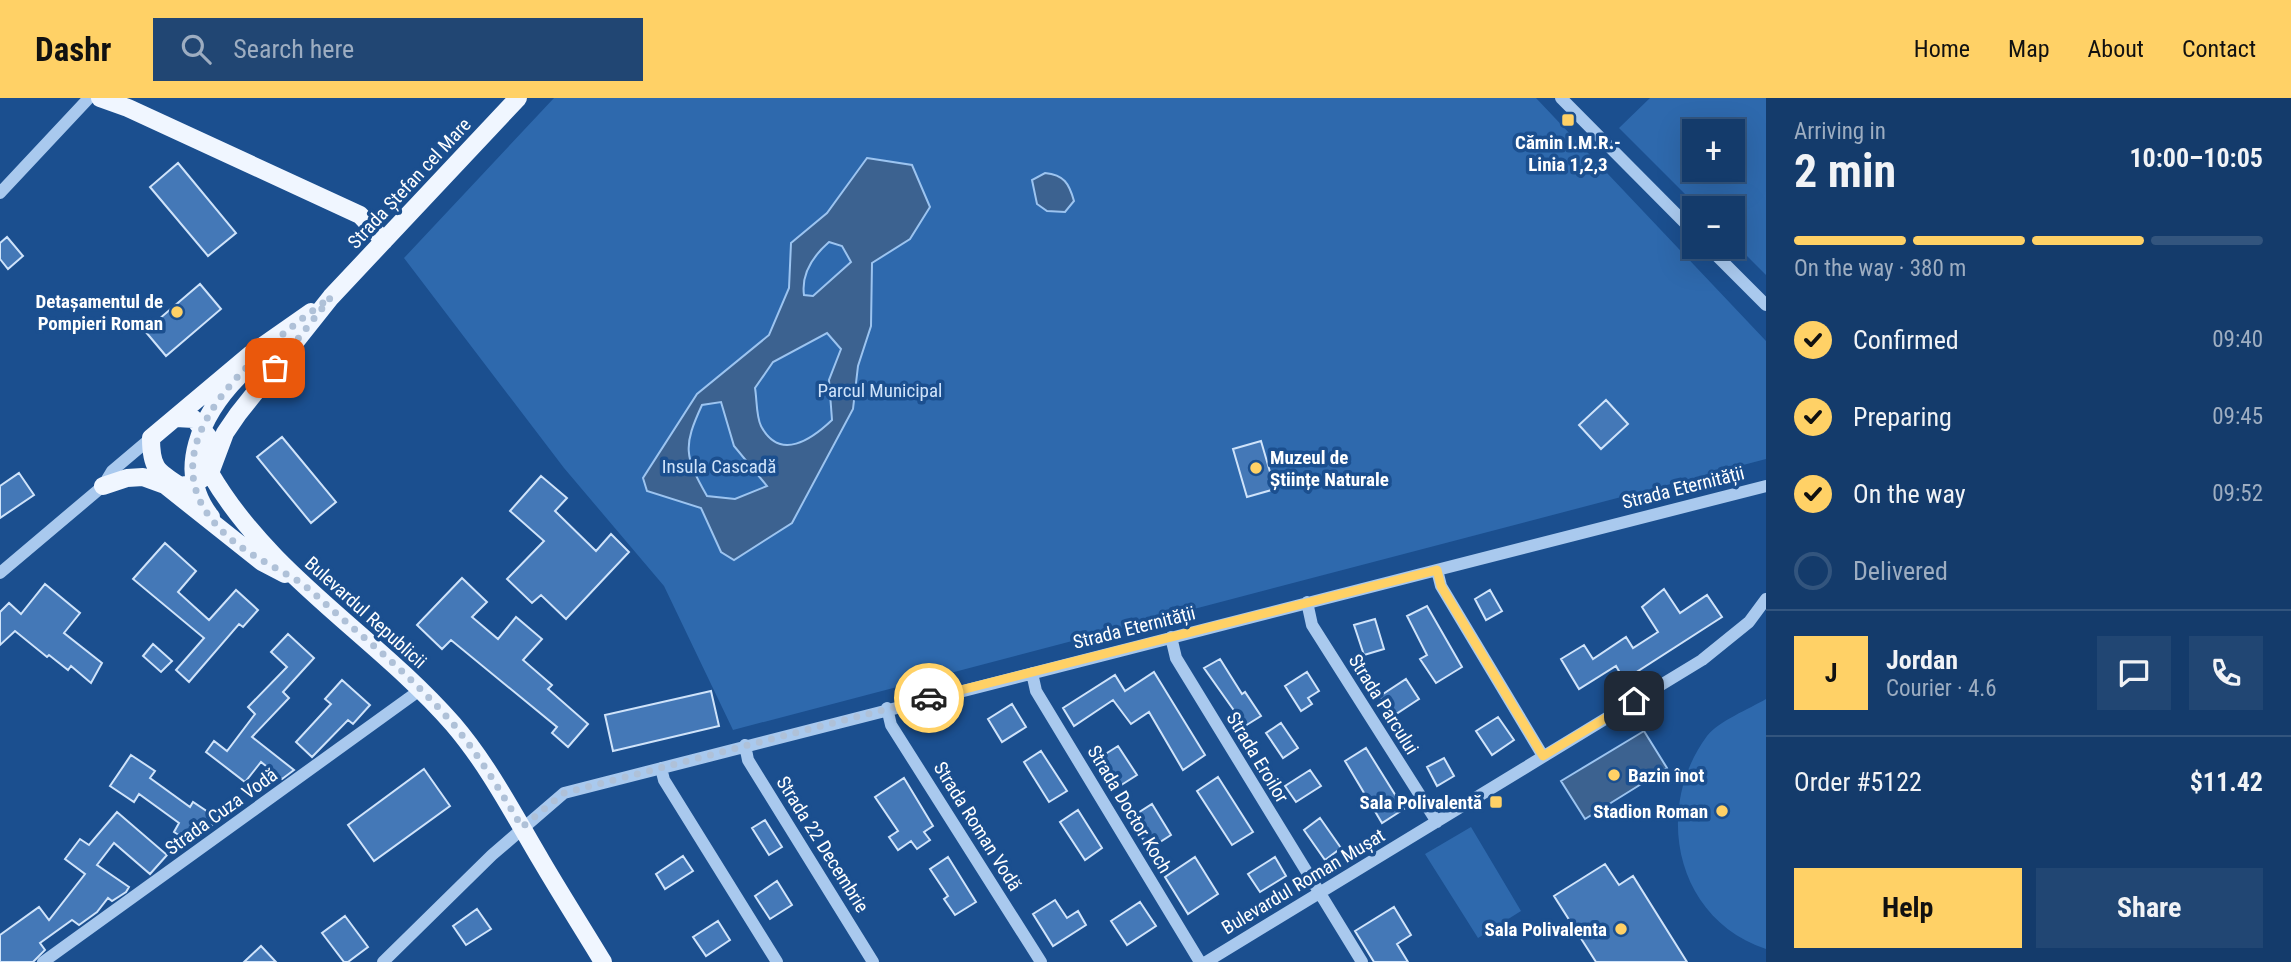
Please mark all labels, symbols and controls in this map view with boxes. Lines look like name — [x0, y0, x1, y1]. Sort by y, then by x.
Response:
search box — [153, 18, 643, 81]
text: Dashr — [35, 30, 111, 69]
icon: search — [177, 30, 215, 68]
text: Search here — [233, 34, 354, 64]
text: Home — [1914, 35, 1970, 63]
text: Map — [2008, 35, 2050, 63]
text: About — [2088, 35, 2144, 63]
text: Contact — [2182, 35, 2256, 63]
marker: Cămin I.M.R.- Linia 1,2,3 — [1560, 112, 1576, 128]
street label: Strada Ștefan cel Mare — [343, 113, 476, 253]
text: Arriving in — [1794, 118, 1886, 145]
map controls — [1682, 119, 1745, 259]
button: + — [1682, 119, 1745, 182]
place label: Cămin I.M.R.- Linia 1,2,3 — [1515, 131, 1621, 176]
text: 10:00–10:05 — [2129, 143, 2263, 173]
text: 2 min — [1794, 144, 1896, 198]
button: − — [1682, 196, 1745, 259]
text: On the way · 380 m — [1794, 255, 1966, 282]
place label: Detașamentul de Pompieri Roman — [35, 290, 163, 335]
marker: Detașamentul de Pompieri Roman — [169, 304, 185, 320]
icon: check — [1794, 321, 1832, 359]
text: Confirmed — [1853, 325, 1959, 355]
text: 09:40 — [2212, 326, 2263, 353]
pin — [245, 338, 305, 398]
icon: bag — [256, 349, 294, 387]
park label: Parcul Municipal — [818, 379, 942, 402]
icon: check — [1794, 398, 1832, 436]
text: Preparing — [1853, 402, 1952, 432]
text: 09:45 — [2212, 403, 2263, 430]
place label: Muzeul de Științe Naturale — [1270, 446, 1389, 491]
park label: Insula Cascadă — [662, 455, 776, 478]
marker: Muzeul de Științe Naturale — [1248, 460, 1264, 476]
street label: Strada Eternității — [1620, 461, 1747, 514]
icon: check — [1794, 475, 1832, 513]
text: On the way — [1853, 479, 1966, 509]
text: 09:52 — [2212, 480, 2263, 507]
street label: Bulevardul Republicii — [300, 552, 431, 673]
text: Delivered — [1853, 556, 1948, 586]
street label: Strada Eternității — [1071, 601, 1198, 654]
button: chat — [2097, 636, 2171, 710]
button: phone — [2189, 636, 2263, 710]
text: Jordan — [1886, 645, 1958, 675]
street label: Strada Parcului — [1344, 650, 1424, 759]
text: J — [1825, 658, 1837, 688]
courier — [894, 663, 964, 733]
pin — [1604, 671, 1664, 731]
text: Courier · 4.6 — [1886, 675, 1997, 702]
icon: car — [910, 679, 948, 717]
icon: home — [1615, 682, 1653, 720]
street label: Strada Eroilor — [1222, 708, 1294, 807]
street label: Strada Doctor Koch — [1082, 741, 1177, 877]
street label: Strada Roman Vodă — [929, 758, 1026, 895]
street label: Strada Cuza Vodă — [161, 763, 282, 860]
place label: Bazin înot — [1628, 764, 1704, 787]
marker: Bazin înot — [1606, 767, 1622, 783]
text: Order #5122 — [1794, 767, 1922, 797]
text: $11.42 — [2190, 767, 2263, 797]
street label: Strada 22 Decembrie — [771, 772, 874, 917]
place label: Sala Polivalentă — [1360, 791, 1482, 814]
marker: Sala Polivalentă — [1488, 794, 1504, 810]
place label: Stadion Roman — [1593, 800, 1708, 823]
marker: Stadion Roman — [1714, 803, 1730, 819]
street label: Bulevardul Roman Mușat — [1218, 824, 1389, 939]
button: Help — [1794, 868, 2022, 948]
button: Share — [2036, 868, 2263, 948]
place label: Sala Polivalenta — [1485, 918, 1607, 941]
marker: Sala Polivalenta — [1613, 921, 1629, 937]

